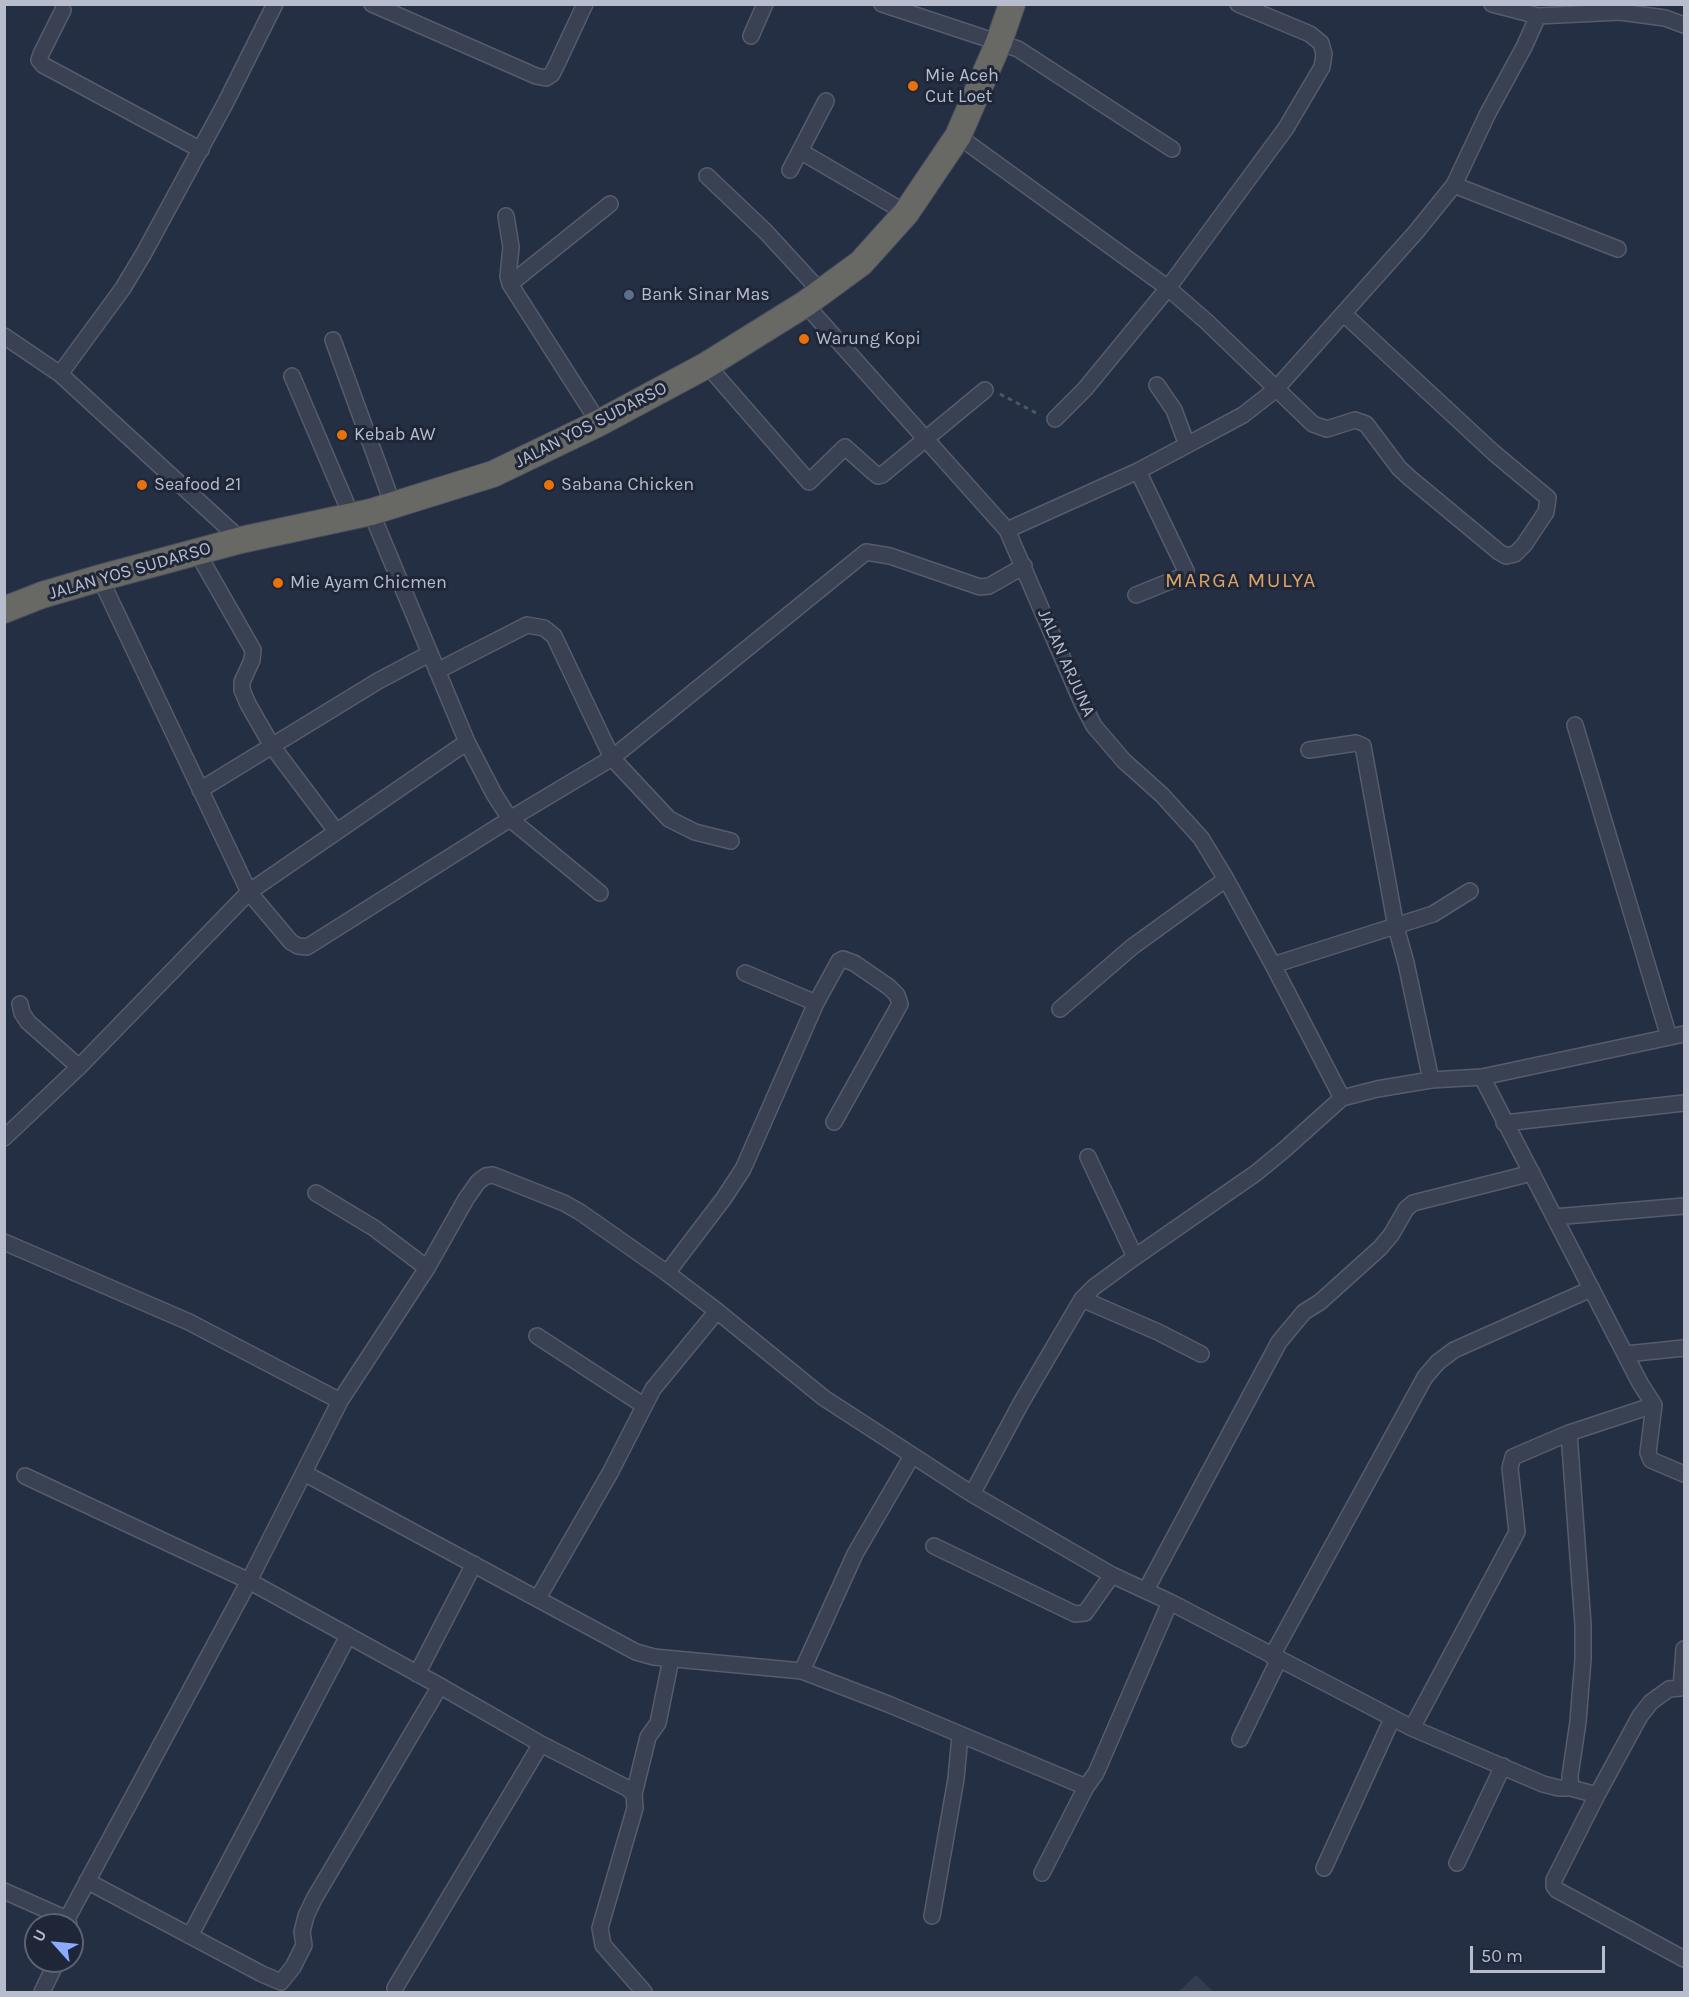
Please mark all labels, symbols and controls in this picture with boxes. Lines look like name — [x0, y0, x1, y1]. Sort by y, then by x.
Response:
place label: Mie Aceh Cut Loet — [925, 65, 999, 107]
marker: Mie Aceh Cut Loet — [906, 79, 920, 93]
place label: Bank Sinar Mas — [641, 284, 770, 306]
marker: Bank Sinar Mas — [622, 288, 636, 302]
place label: Warung Kopi — [816, 328, 921, 350]
marker: Warung Kopi — [797, 332, 811, 346]
street label: JALAN YOS SUDARSO — [511, 377, 671, 473]
place label: Kebab AW — [354, 424, 436, 446]
marker: Kebab AW — [335, 428, 349, 442]
place label: Seafood 21 — [154, 474, 241, 496]
place label: Sabana Chicken — [561, 474, 694, 496]
marker: Seafood 21 — [135, 478, 149, 492]
marker: Sabana Chicken — [542, 478, 556, 492]
street label: JALAN YOS SUDARSO — [46, 538, 214, 604]
district label: MARGA MULYA — [1165, 568, 1317, 594]
place label: Mie Ayam Chicmen — [290, 572, 447, 594]
marker: Mie Ayam Chicmen — [271, 576, 285, 590]
street label: JALAN ARJUNA — [1033, 606, 1099, 720]
north arrow — [24, 1913, 84, 1973]
text: U — [28, 1926, 50, 1945]
scale bar — [1473, 1934, 1608, 1972]
text: 50 m — [1481, 1945, 1523, 1967]

